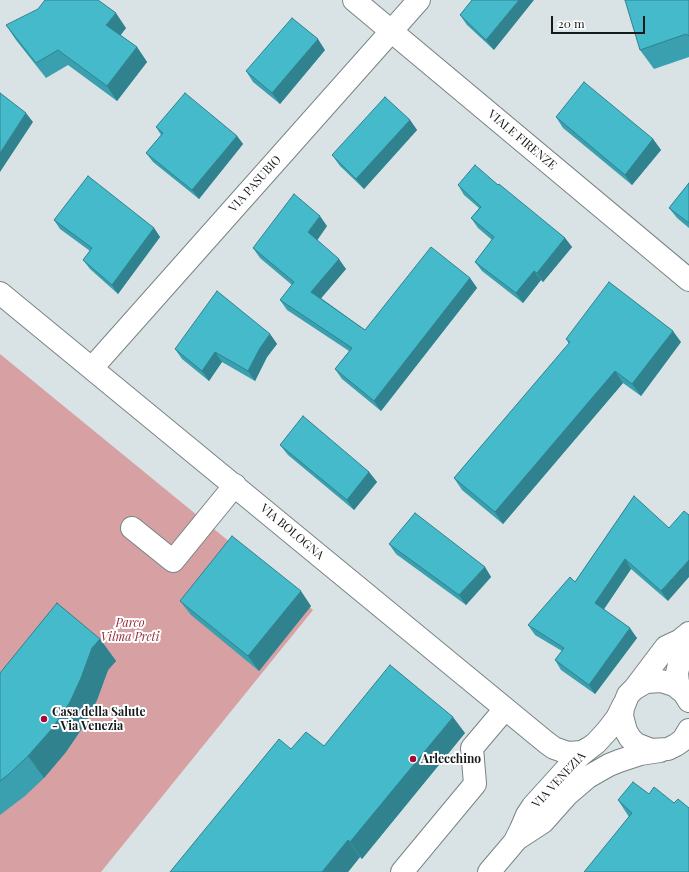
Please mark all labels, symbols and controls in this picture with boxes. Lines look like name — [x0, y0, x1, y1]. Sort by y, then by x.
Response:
scale bar — [553, 8, 647, 34]
text: 20 m — [558, 15, 585, 31]
street label: VIALE FIRENZE — [485, 107, 559, 173]
street label: VIA PASUBIO — [226, 153, 284, 215]
street label: VIA BOLOGNA — [257, 501, 327, 563]
park label: Parco Vilma Preti — [101, 616, 159, 644]
place label: Casa della Salute - Via Venezia — [52, 705, 145, 733]
marker: Casa della Salute - Via Venezia — [39, 714, 49, 724]
street label: VIA VENEZIA — [529, 749, 589, 811]
place label: Arlecchino — [421, 752, 481, 766]
marker: Arlecchino — [408, 754, 418, 764]

